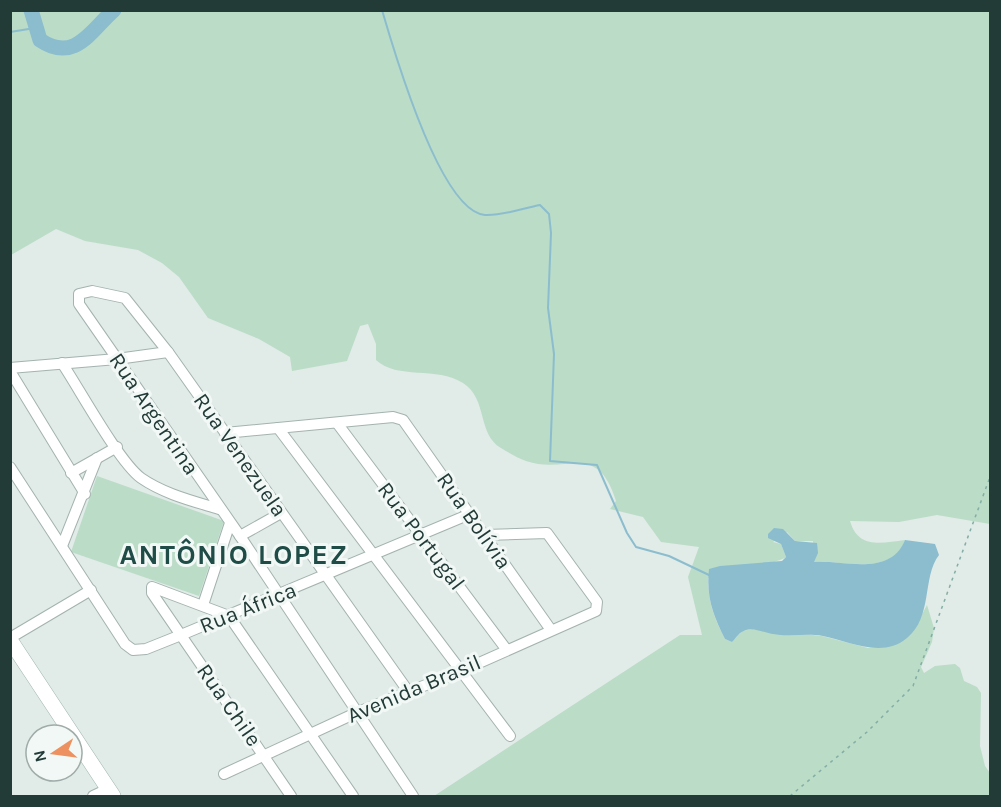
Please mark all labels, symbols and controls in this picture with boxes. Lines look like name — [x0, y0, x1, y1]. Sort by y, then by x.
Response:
street label: Rua Argentina — [104, 348, 204, 480]
street label: Rua Venezuela — [188, 388, 292, 522]
street label: Rua Bolívia — [431, 468, 517, 574]
street label: Rua Portugal — [372, 477, 470, 595]
district label: ANTÔNIO LOPEZ — [119, 537, 349, 571]
street label: Rua África — [195, 576, 300, 639]
street label: Avenida Brasil — [343, 649, 485, 729]
street label: Rua Chile — [191, 659, 267, 751]
north arrow — [24, 723, 84, 783]
text: N — [29, 749, 50, 764]

